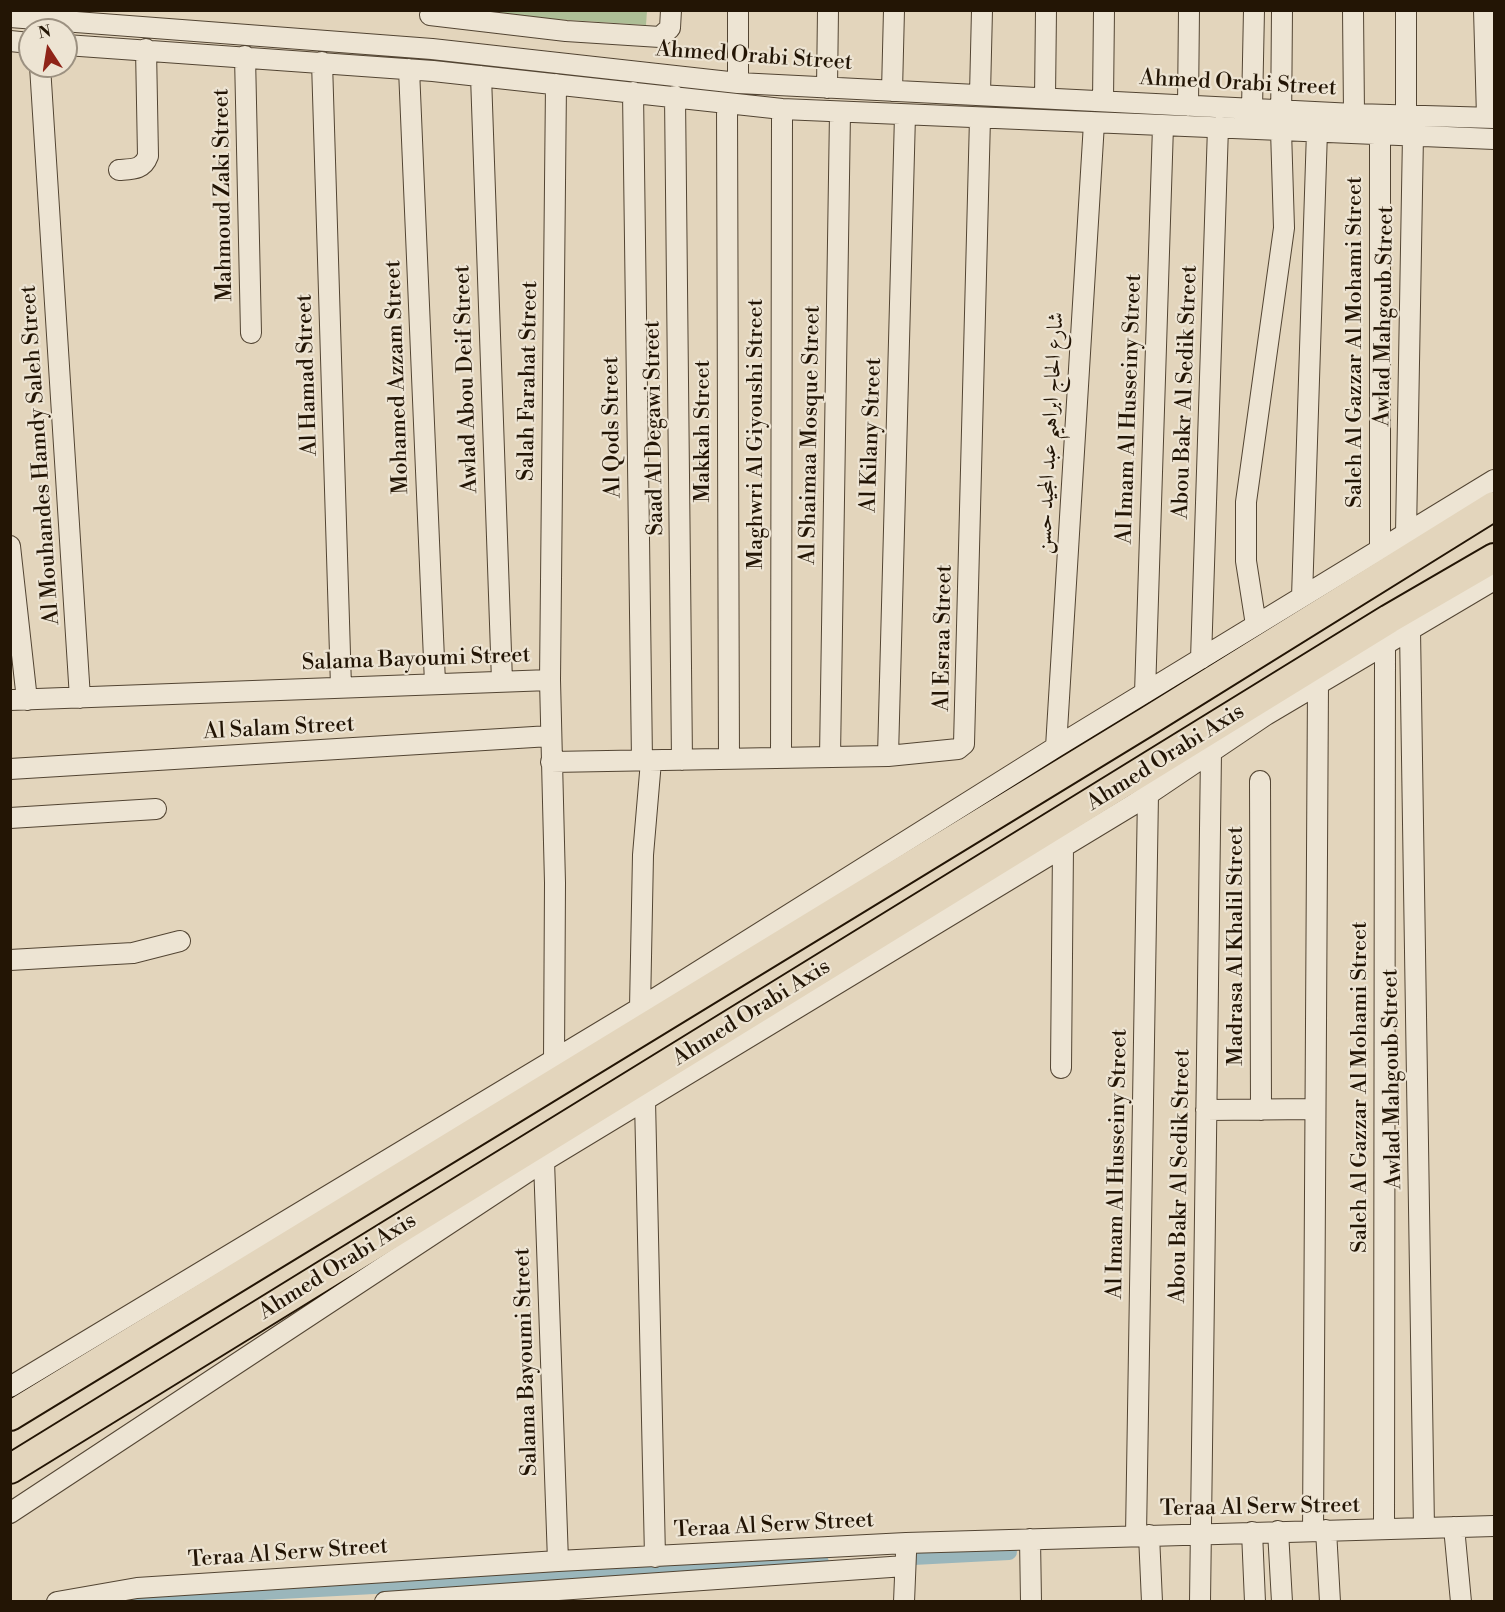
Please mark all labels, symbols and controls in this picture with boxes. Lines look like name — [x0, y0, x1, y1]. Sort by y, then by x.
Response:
north arrow — [18, 18, 78, 78]
text: N — [36, 21, 53, 43]
street label: Ahmed Orabi Street — [655, 37, 853, 77]
street label: Ahmed Orabi Street — [1139, 66, 1337, 102]
street label: Mahmoud Zaki Street — [209, 88, 239, 302]
street label: Saleh Al Gazzar Al Mohami Street — [1343, 176, 1369, 508]
street label: Awlad Mahgoub Street — [1370, 205, 1400, 427]
street label: Mohamed Azzam Street — [381, 259, 415, 495]
street label: Awlad Abou Deif Street — [450, 264, 484, 494]
street label: Abou Bakr Al Sedik Street — [1168, 265, 1204, 519]
street label: Al Imam Al Husseiny Street — [1112, 273, 1148, 545]
street label: Salah Farahat Street — [514, 281, 544, 481]
street label: Al Mouhandes Hamdy Saleh Street — [16, 284, 66, 626]
street label: Al Hamad Street — [292, 294, 324, 456]
street label: Maghwri Al Giyoushi Street — [744, 299, 770, 569]
street label: Al Shaimaa Mosque Street — [796, 305, 826, 565]
street label: شارع الحاج ابراهيم عبد المجيد حسن — [1031, 311, 1071, 555]
street label: Saad Al Degawi Street — [640, 320, 670, 536]
street label: Al Qods Street — [599, 356, 627, 498]
street label: Al Kilany Street — [856, 357, 888, 513]
street label: Makkah Street — [691, 360, 717, 502]
street label: Al Esraa Street — [930, 564, 958, 712]
street label: Salama Bayoumi Street — [301, 643, 531, 677]
street label: Ahmed Orabi Axis — [1082, 699, 1250, 817]
street label: Al Salam Street — [203, 712, 355, 746]
street label: Madrasa Al Khalil Street — [1224, 826, 1250, 1066]
street label: Saleh Al Gazzar Al Mohami Street — [1348, 921, 1374, 1253]
street label: Ahmed Orabi Axis — [668, 954, 836, 1072]
street label: Awlad Mahgoub Street — [1378, 968, 1408, 1190]
street label: Al Imam Al Husseiny Street — [1102, 1029, 1134, 1299]
street label: Abou Bakr Al Sedik Street — [1166, 1049, 1196, 1303]
street label: Ahmed Orabi Axis — [254, 1208, 422, 1326]
street label: Salama Bayoumi Street — [510, 1247, 544, 1477]
street label: Teraa Al Serw Street — [1160, 1493, 1360, 1523]
street label: Teraa Al Serw Street — [673, 1508, 875, 1544]
street label: Teraa Al Serw Street — [187, 1534, 389, 1574]

